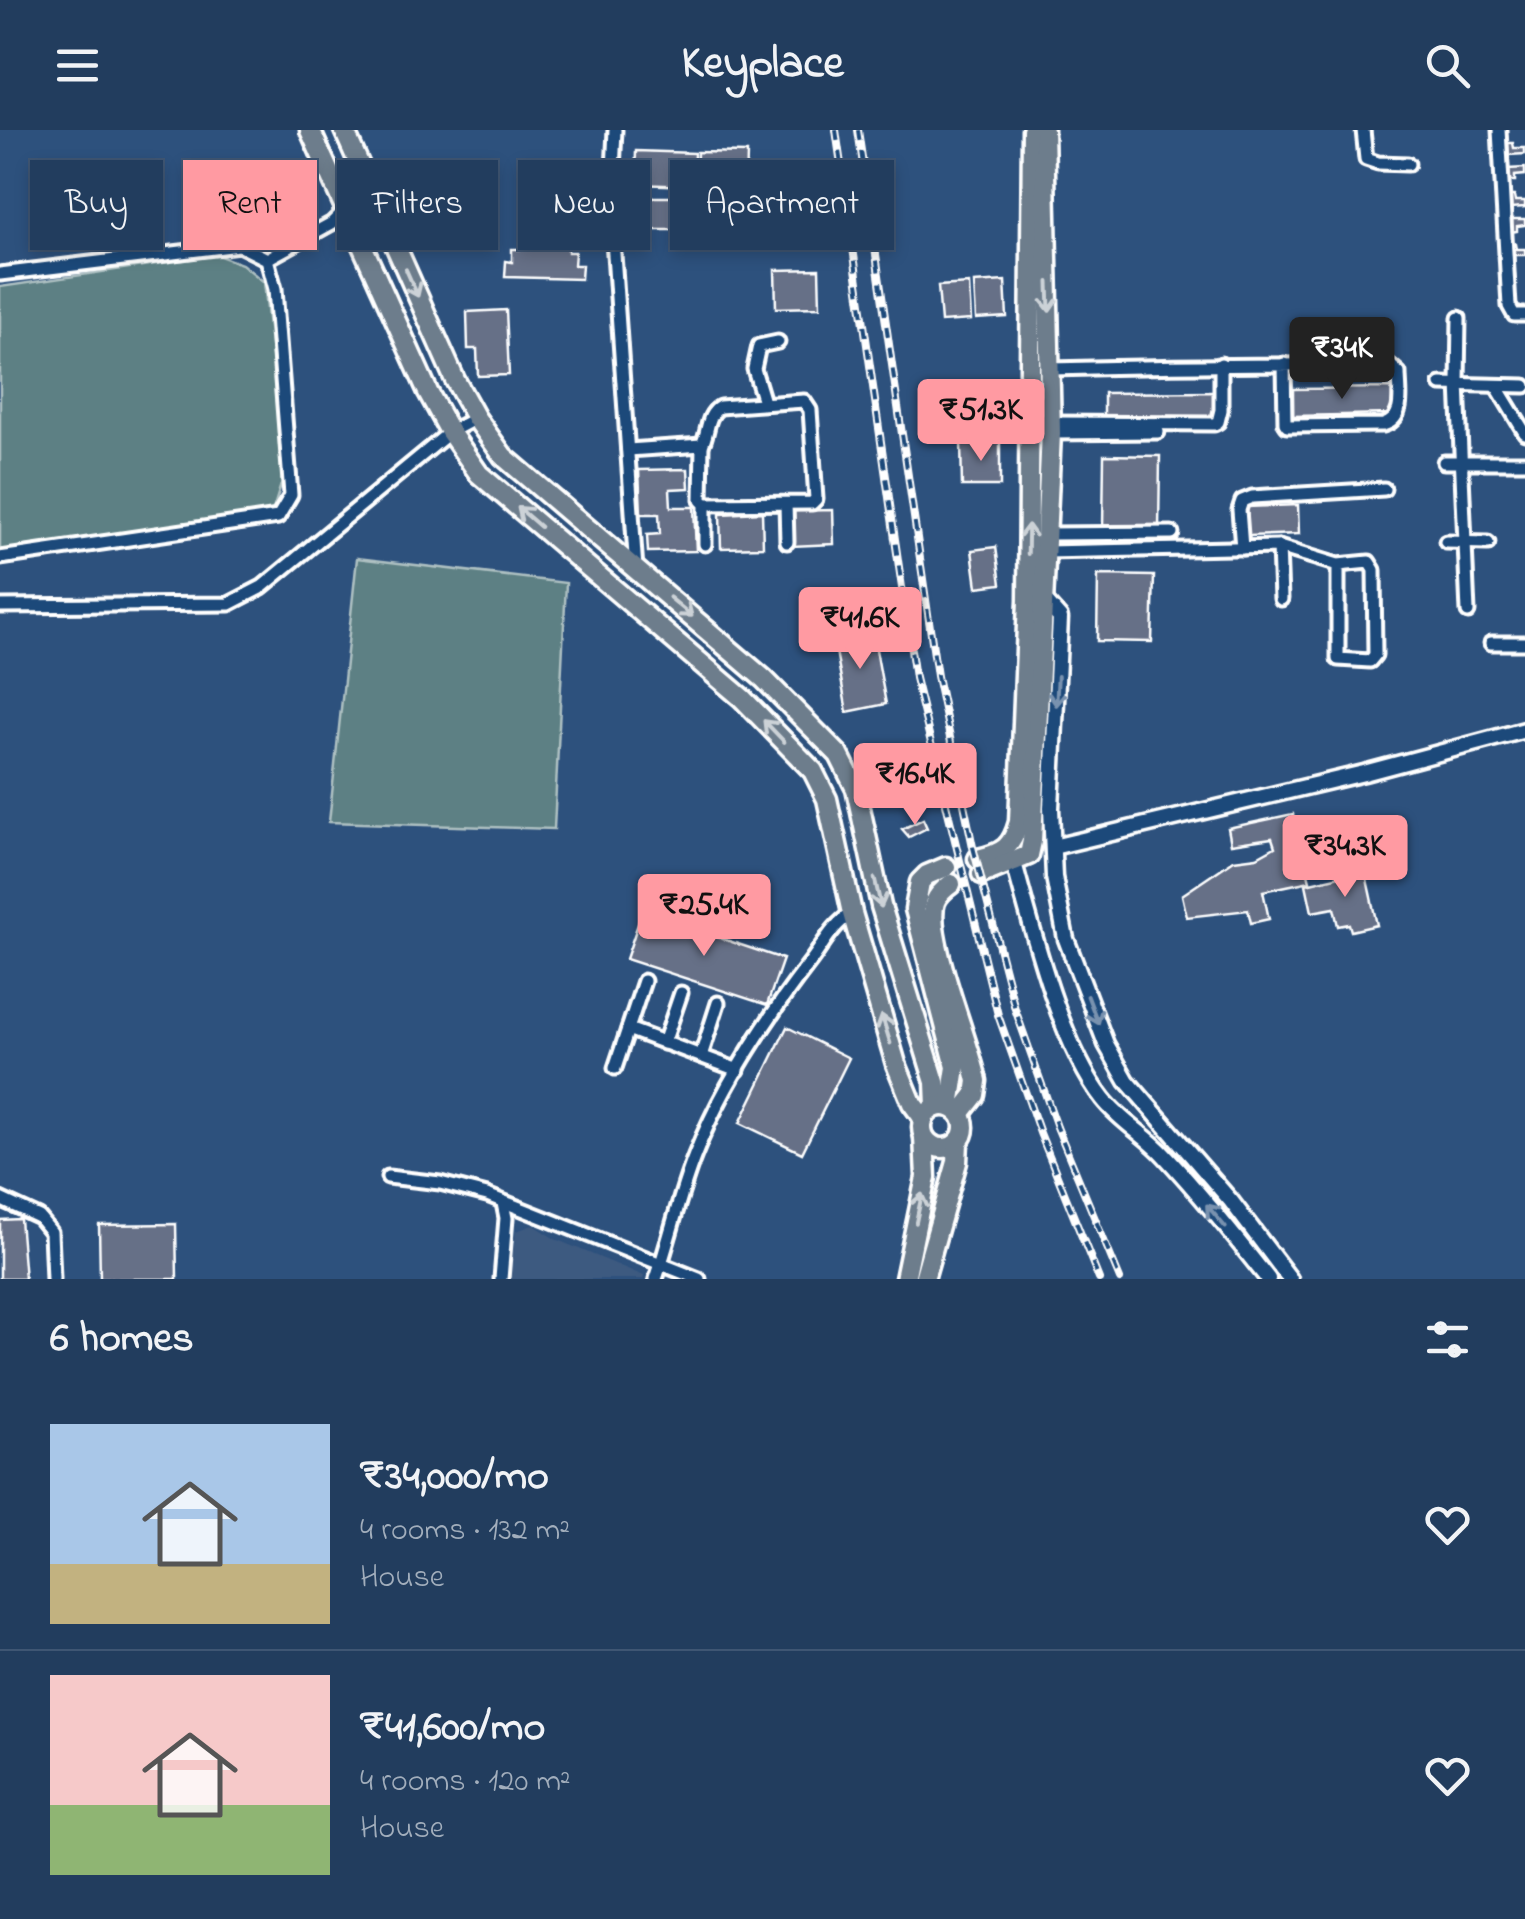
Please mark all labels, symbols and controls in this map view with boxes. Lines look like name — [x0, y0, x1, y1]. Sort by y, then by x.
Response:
text: Keyplace — [681, 32, 844, 98]
icon: menu — [50, 38, 105, 93]
icon: search — [1420, 38, 1475, 93]
chip: Buy — [30, 160, 163, 250]
chip: Rent — [183, 160, 317, 250]
chip: Filters — [337, 160, 498, 250]
chip: New — [518, 160, 650, 250]
chip: Apartment — [670, 160, 894, 250]
one-way arrow — [404, 267, 422, 298]
one-way arrow — [1039, 281, 1058, 313]
pin: ₹34K — [1283, 317, 1401, 402]
text: ₹34K — [1311, 326, 1373, 373]
pin: ₹51.3K — [900, 379, 1062, 464]
text: ₹51.3K — [940, 388, 1022, 435]
one-way arrow — [517, 506, 542, 529]
one-way arrow — [1018, 523, 1038, 556]
pin: ₹41.6K — [779, 587, 941, 672]
one-way arrow — [668, 596, 694, 618]
text: ₹41.6K — [821, 596, 899, 643]
one-way arrow — [1047, 675, 1066, 707]
one-way arrow — [762, 720, 786, 744]
pin: ₹16.4K — [834, 743, 996, 828]
text: ₹16.4K — [876, 752, 954, 799]
pin: ₹34.3K — [1264, 815, 1426, 900]
text: ₹34.3K — [1305, 824, 1385, 871]
pin: ₹25.4K — [623, 874, 785, 959]
one-way arrow — [870, 876, 888, 908]
text: ₹25.4K — [660, 883, 748, 930]
one-way arrow — [1086, 994, 1104, 1024]
one-way arrow — [876, 1014, 894, 1045]
one-way arrow — [911, 1193, 930, 1225]
one-way arrow — [1205, 1203, 1227, 1229]
text: 6 homes — [50, 1309, 194, 1370]
icon: filters — [1420, 1312, 1475, 1367]
text: ₹34,000/mo — [360, 1447, 549, 1508]
icon: home — [130, 1464, 250, 1584]
icon: heart — [1420, 1497, 1475, 1552]
text: 4 rooms · 132 m² — [360, 1508, 570, 1555]
text: House — [360, 1555, 444, 1602]
text: ₹41,600/mo — [360, 1698, 545, 1759]
icon: home — [130, 1715, 250, 1835]
icon: heart — [1420, 1748, 1475, 1803]
text: 4 rooms · 120 m² — [360, 1759, 571, 1806]
text: House — [360, 1806, 444, 1853]

